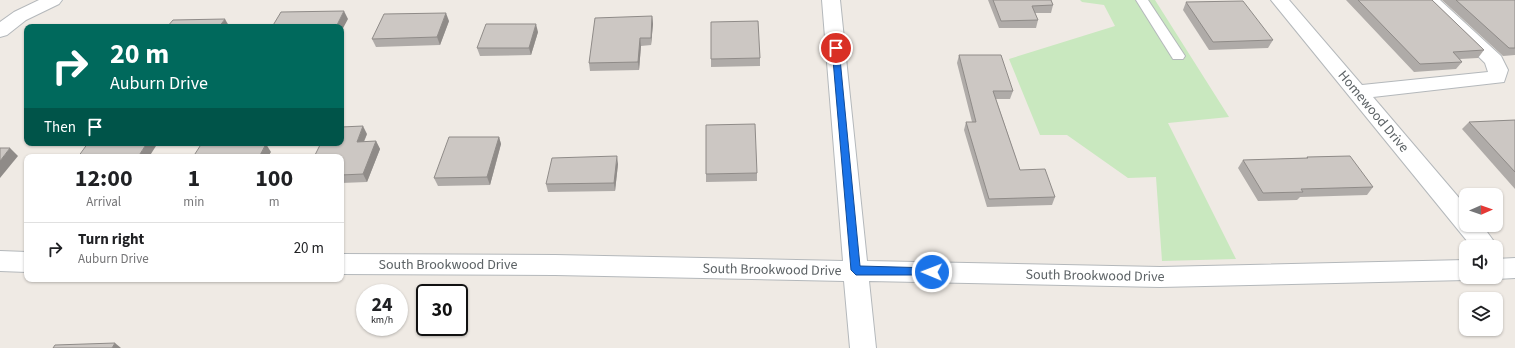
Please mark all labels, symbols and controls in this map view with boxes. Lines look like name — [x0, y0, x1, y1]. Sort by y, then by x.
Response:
pin — [819, 31, 853, 65]
text: 20 m — [110, 34, 169, 74]
icon: arrive — [825, 37, 847, 59]
icon: right — [44, 40, 96, 92]
street label: Homewood Drive — [1333, 66, 1414, 157]
text: Auburn Drive — [110, 71, 208, 96]
icon: arrive — [84, 116, 106, 138]
text: Then — [44, 117, 76, 138]
text: 12:00 — [75, 161, 133, 196]
text: 1 — [188, 161, 200, 196]
text: 100 — [255, 161, 293, 196]
north arrow — [1459, 188, 1503, 232]
map controls — [1459, 188, 1503, 336]
text: Arrival — [86, 193, 121, 211]
text: min — [183, 193, 204, 211]
text: m — [269, 193, 280, 211]
text: Turn right — [78, 229, 144, 250]
icon: right — [44, 238, 66, 260]
text: 20 m — [294, 238, 324, 259]
button: sound — [1459, 240, 1503, 284]
text: Auburn Drive — [78, 250, 149, 268]
position arrow — [911, 251, 953, 293]
street label: South Brookwood Drive — [379, 255, 518, 275]
street label: South Brookwood Drive — [702, 259, 842, 281]
street label: South Brookwood Drive — [1025, 265, 1165, 287]
speed limit sign: 30 — [416, 284, 468, 336]
text: 24 — [371, 291, 393, 319]
button: layers — [1459, 292, 1503, 336]
text: km/h — [371, 313, 393, 327]

